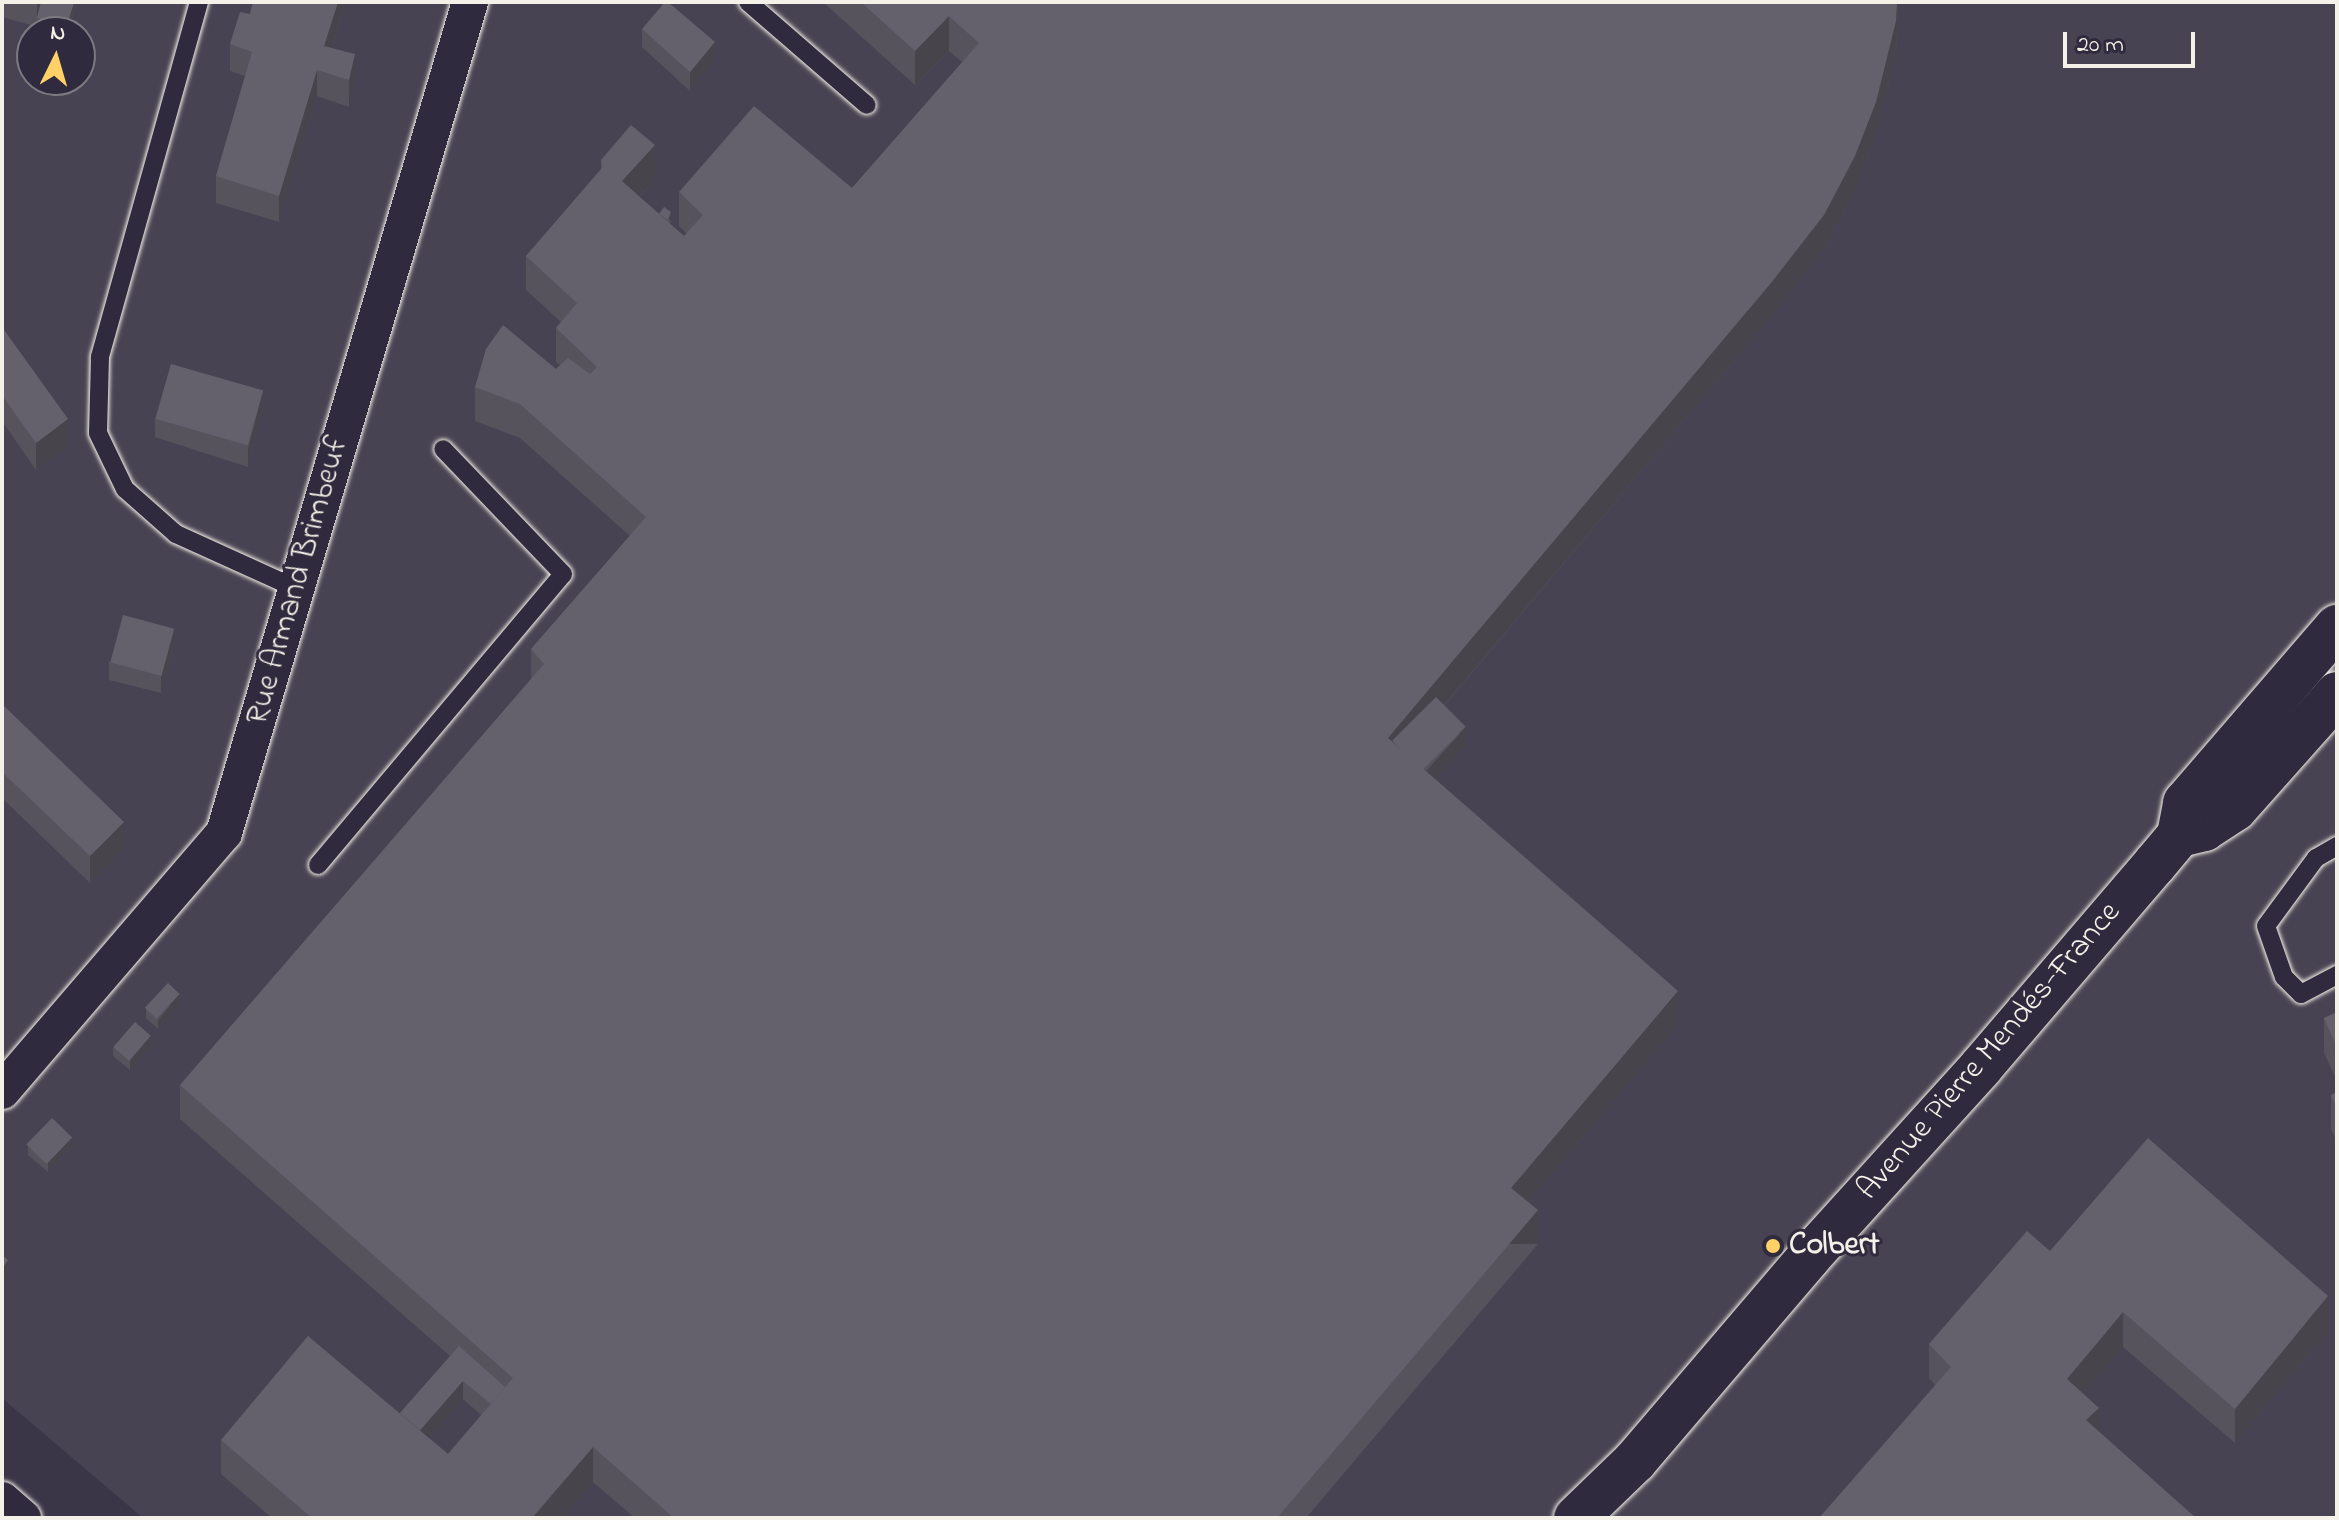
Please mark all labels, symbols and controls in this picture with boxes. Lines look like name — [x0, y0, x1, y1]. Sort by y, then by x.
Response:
north arrow — [16, 16, 96, 96]
scale bar — [2067, 16, 2199, 66]
text: N — [49, 17, 67, 51]
text: 20 m — [2077, 28, 2124, 63]
street label: Rue Armand Brimbeuf — [239, 432, 359, 730]
street label: Avenue Pierre Mendés-France — [1850, 895, 2130, 1209]
place label: Colbert — [1789, 1227, 1880, 1265]
marker: Colbert — [1764, 1237, 1782, 1255]

